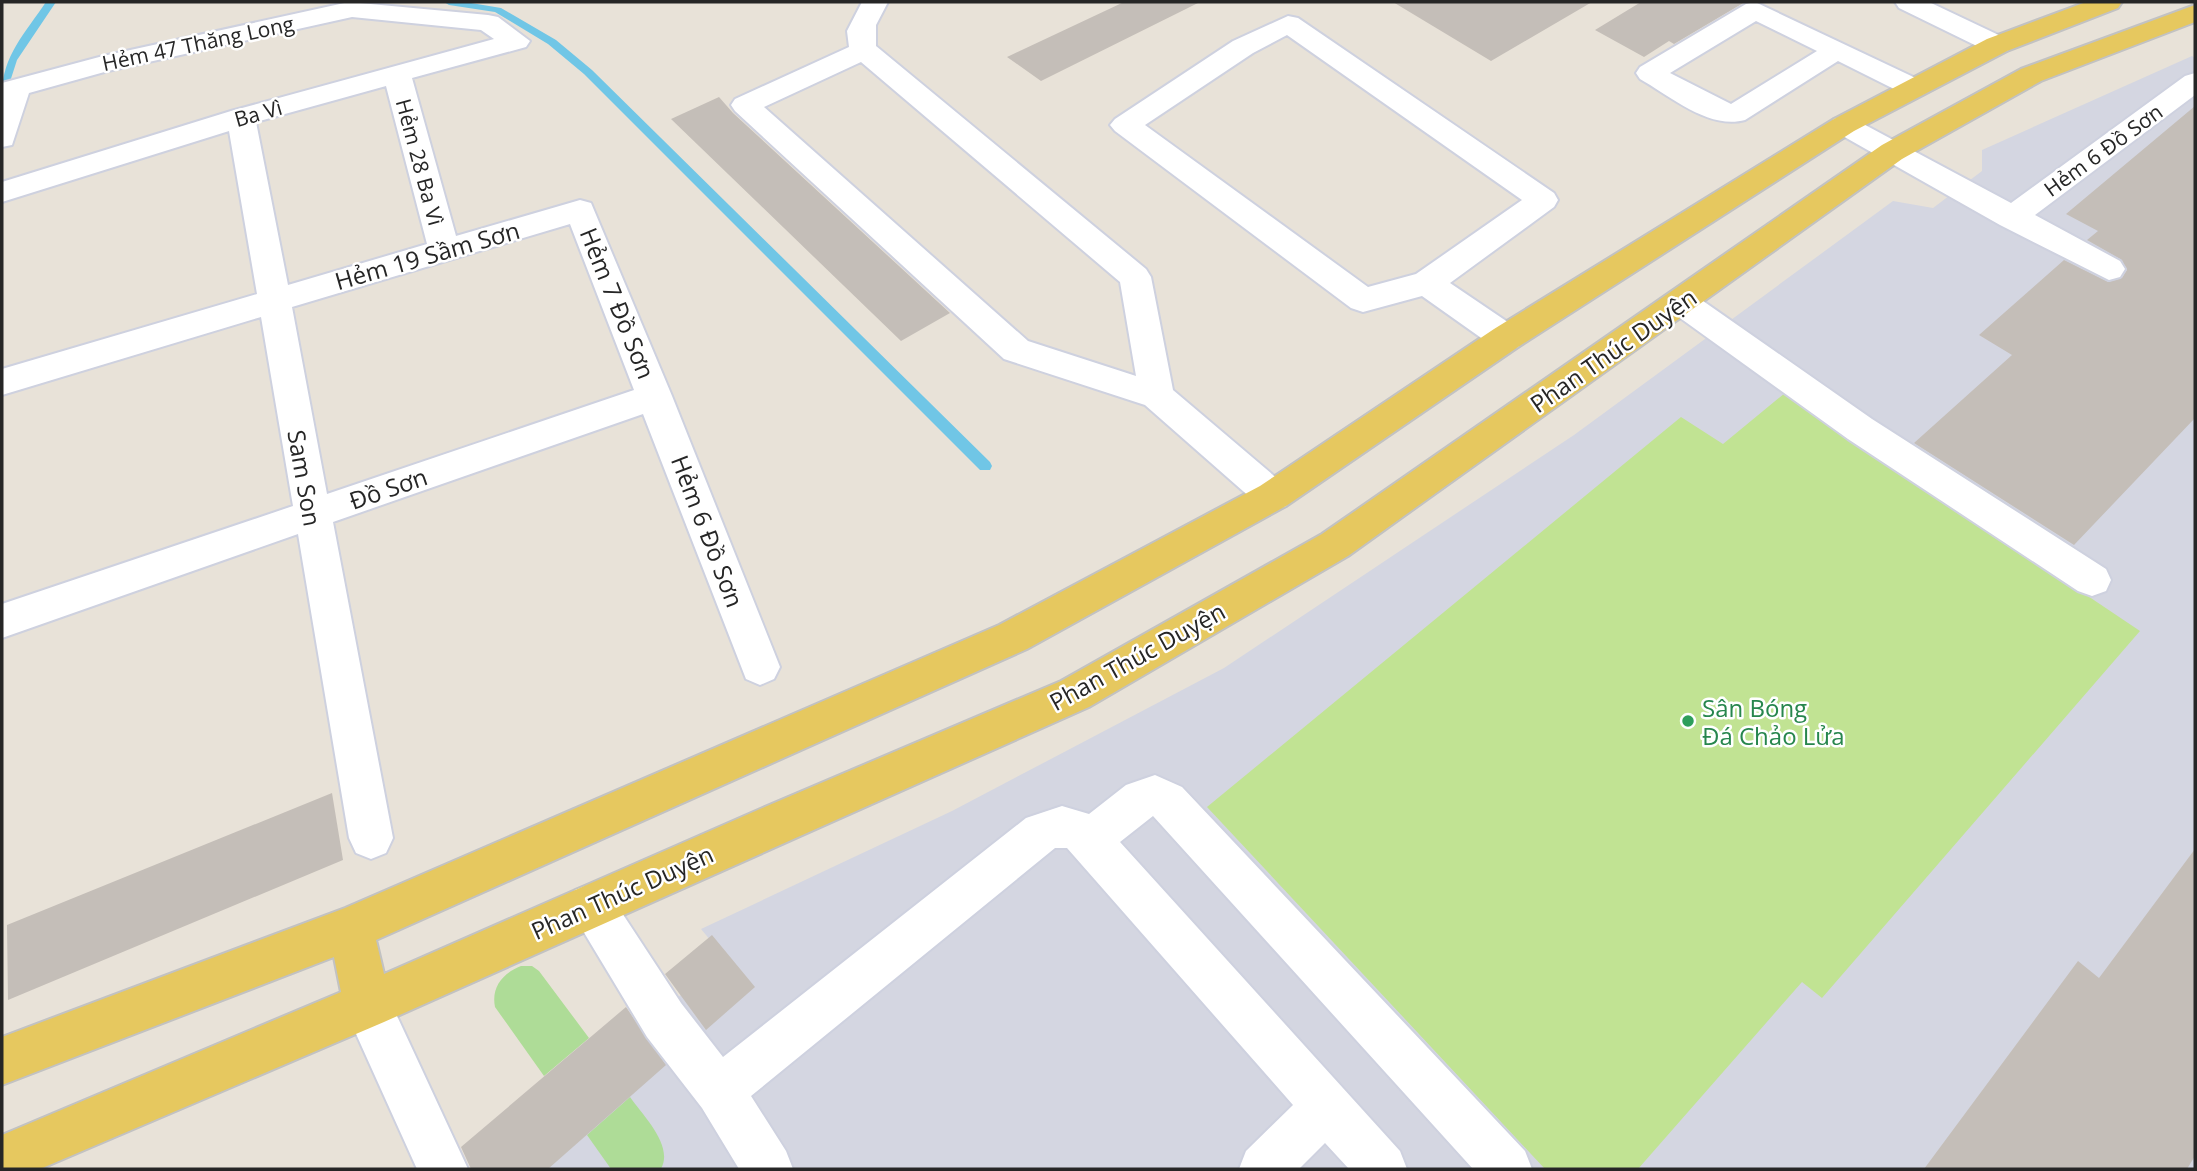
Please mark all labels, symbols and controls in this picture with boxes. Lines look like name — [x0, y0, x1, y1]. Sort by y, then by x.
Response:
street label: Hẻm 47 Thăng Long — [100, 9, 296, 77]
street label: Ba Vì — [231, 93, 285, 133]
street label: Hẻm 28 Ba Vì — [390, 96, 450, 228]
street label: Hẻm 6 Đồ Sơn — [2038, 97, 2168, 203]
street label: Hẻm 19 Sầm Sơn — [331, 213, 523, 297]
street label: Hẻm 7 Đồ Sơn — [573, 223, 663, 383]
street label: Phan Thúc Duyện — [1523, 280, 1703, 420]
street label: Sam Son — [280, 427, 330, 529]
street label: Hẻm 6 Đồ Sơn — [664, 450, 752, 612]
street label: Đồ Sơn — [345, 459, 431, 517]
street label: Phan Thúc Duyện — [1043, 594, 1231, 718]
place label: Sân Bóng Đá Chảo Lửa — [1702, 691, 1845, 752]
marker: Sân Bóng Đá Chảo Lửa — [1680, 713, 1696, 729]
street label: Phan Thúc Duyện — [526, 837, 718, 947]

